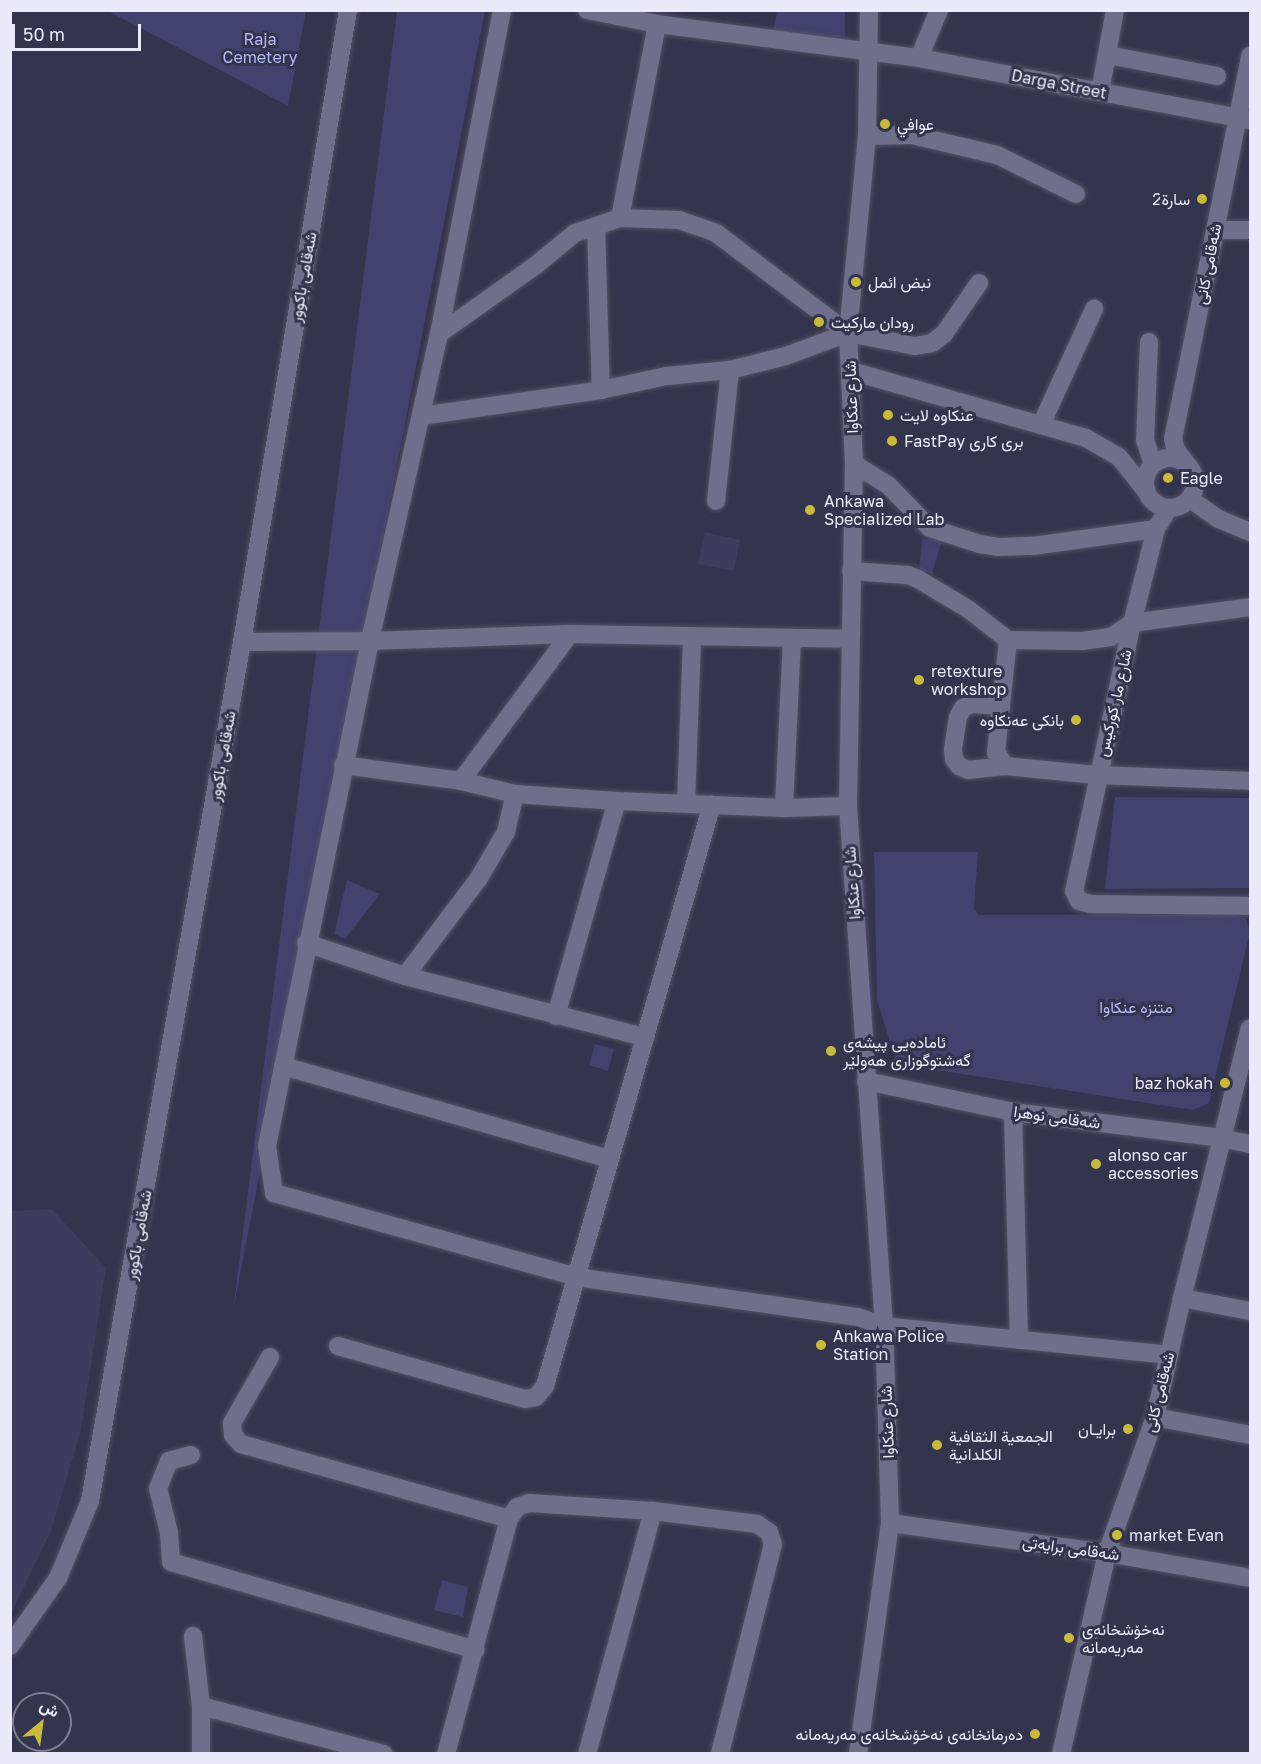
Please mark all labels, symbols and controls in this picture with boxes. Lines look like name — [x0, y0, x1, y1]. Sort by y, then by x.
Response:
scale bar — [15, 12, 144, 50]
text: 50 m — [23, 23, 65, 45]
park label: Raja Cemetery — [223, 29, 297, 67]
street label: Darga Street — [1010, 65, 1108, 103]
place label: عوافي — [897, 114, 934, 134]
marker: عوافي — [878, 117, 892, 131]
place label: سارة2 — [1152, 189, 1190, 209]
marker: سارة2 — [1195, 192, 1209, 206]
street label: شەقامی کانی — [1191, 222, 1225, 306]
street label: شەقامی باکوور — [286, 230, 320, 324]
place label: نبض ائمل — [868, 272, 931, 292]
marker: نبض ائمل — [849, 275, 863, 289]
place label: رودان ماركيت — [831, 312, 914, 332]
marker: رودان ماركيت — [812, 315, 826, 329]
street label: شارع عنكاوا — [840, 360, 862, 434]
place label: عنكاوه لايت — [900, 405, 974, 425]
marker: عنكاوه لايت — [881, 408, 895, 422]
place label: FastPay بری كاری — [904, 431, 1023, 451]
marker: FastPay بری كاری — [885, 434, 899, 448]
place label: Eagle — [1180, 468, 1223, 488]
marker: Eagle — [1161, 471, 1175, 485]
place label: Ankawa Specialized Lab — [824, 491, 944, 529]
marker: Ankawa Specialized Lab — [801, 501, 819, 519]
street label: شارع مار كوركيس — [1092, 648, 1136, 758]
place label: retexture workshop — [931, 661, 1006, 699]
marker: retexture workshop — [912, 673, 926, 687]
street label: شەقامی باکوور — [205, 709, 239, 803]
place label: بانکی عەنکاوە — [980, 710, 1064, 730]
marker: بانکی عەنکاوە — [1069, 713, 1083, 727]
street label: شارع عنكاوا — [840, 846, 864, 920]
park label: متنزه عنكاوا — [1099, 997, 1173, 1017]
place label: ئاماده‌یی پیشه‌ی گه‌شتوگوزاری هه‌ولێر — [843, 1032, 971, 1070]
marker: ئاماده‌یی پیشه‌ی گه‌شتوگوزاری هه‌ولێر — [824, 1044, 838, 1058]
place label: baz hokah — [1135, 1073, 1213, 1093]
marker: baz hokah — [1218, 1076, 1232, 1090]
street label: شەقامی نوهرا — [1012, 1101, 1102, 1133]
place label: alonso car accessories — [1108, 1145, 1199, 1183]
marker: alonso car accessories — [1089, 1157, 1103, 1171]
street label: شەقامی باکوور — [121, 1188, 155, 1282]
place label: Ankawa Police Station — [833, 1326, 944, 1364]
marker: Ankawa Police Station — [814, 1338, 828, 1352]
street label: شەقامی کانی — [1140, 1350, 1178, 1434]
street label: شارع عنكاوا — [876, 1385, 898, 1459]
place label: برایـان — [1078, 1419, 1116, 1439]
marker: برایـان — [1121, 1422, 1135, 1436]
place label: الجمعية الثقافية الكلدانية — [949, 1426, 1053, 1464]
marker: الجمعية الثقافية الكلدانية — [930, 1438, 944, 1452]
place label: market Evan — [1129, 1525, 1224, 1545]
marker: market Evan — [1110, 1528, 1124, 1542]
street label: شەقامی برایەتی — [1021, 1532, 1121, 1564]
place label: نەخۆشخانەی مەریەمانە — [1082, 1619, 1165, 1657]
marker: نەخۆشخانەی مەریەمانە — [1060, 1629, 1078, 1647]
north arrow — [12, 1692, 72, 1752]
text: ش — [36, 1695, 63, 1721]
place label: دەرمانخانەی نەخۆشخانەی مەریەمانە — [795, 1724, 1023, 1744]
marker: دەرمانخانەی نەخۆشخانەی مەریەمانە — [1028, 1727, 1042, 1741]

